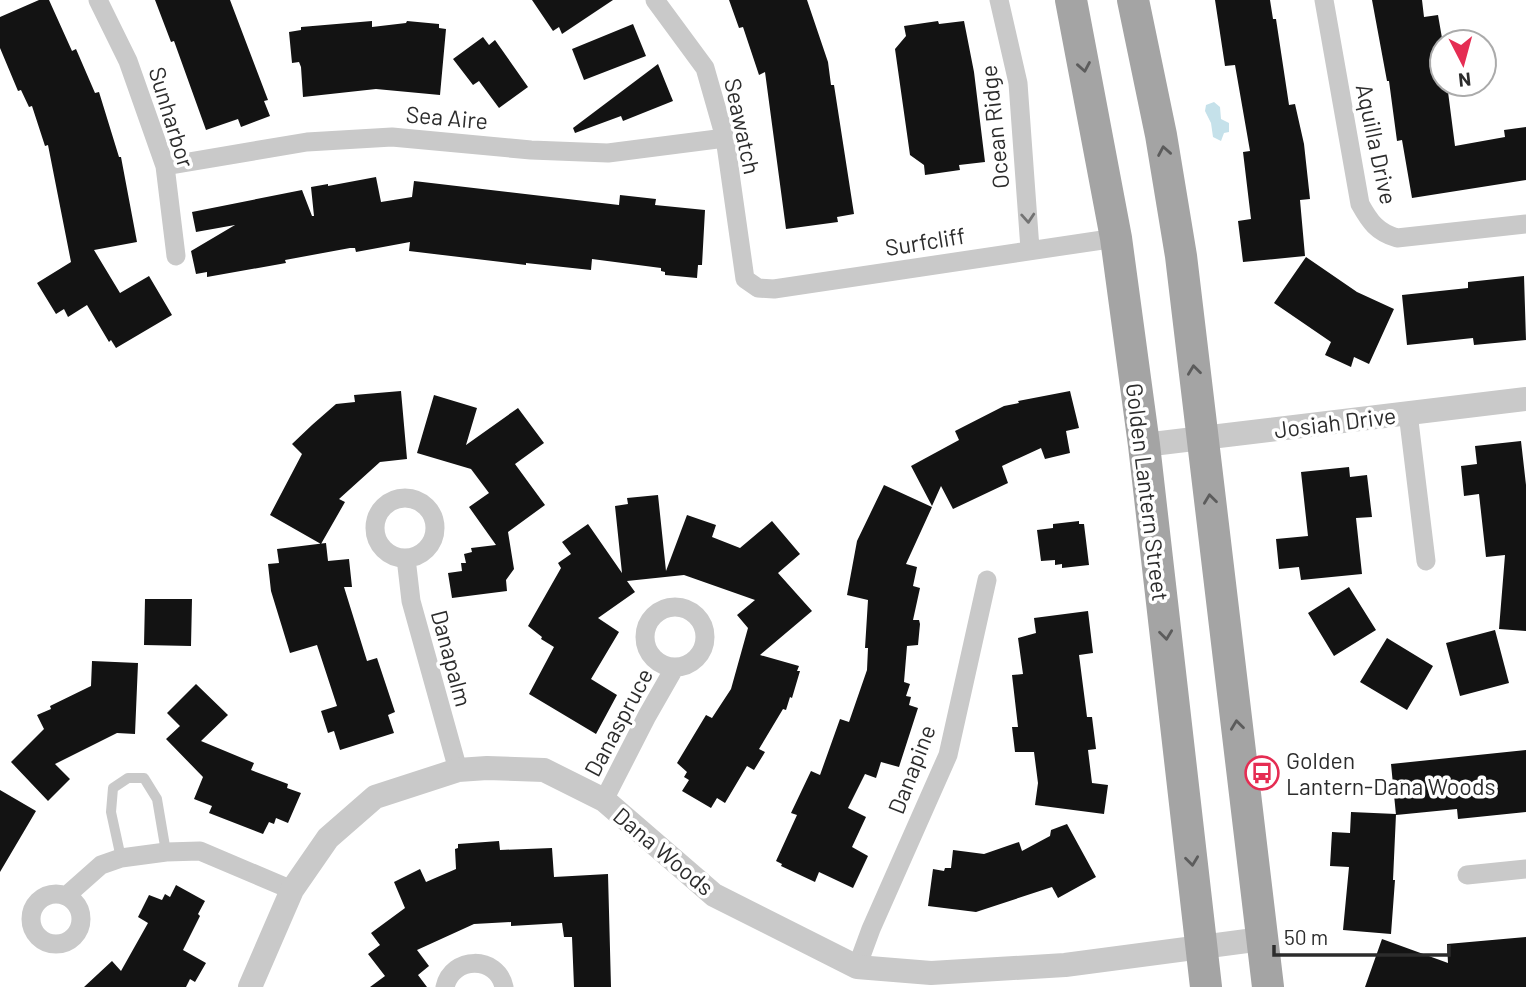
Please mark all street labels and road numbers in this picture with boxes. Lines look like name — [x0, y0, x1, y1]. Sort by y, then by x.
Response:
street label: Sunharbor — [143, 63, 201, 171]
street label: Ocean Ridge — [974, 64, 1014, 190]
street label: Seawatch — [719, 75, 767, 177]
street label: Aquilla Drive — [1351, 81, 1403, 207]
street label: Sea Aire — [405, 99, 489, 135]
street label: Surfcliff — [883, 221, 967, 261]
street label: Golden Lantern Street — [1121, 381, 1175, 603]
street label: Josiah Drive — [1272, 401, 1398, 443]
street label: Danapalm — [426, 607, 478, 709]
street label: Danaspruce — [578, 663, 658, 781]
street label: Danapine — [881, 721, 941, 817]
street label: Dana Woods — [608, 801, 720, 901]

